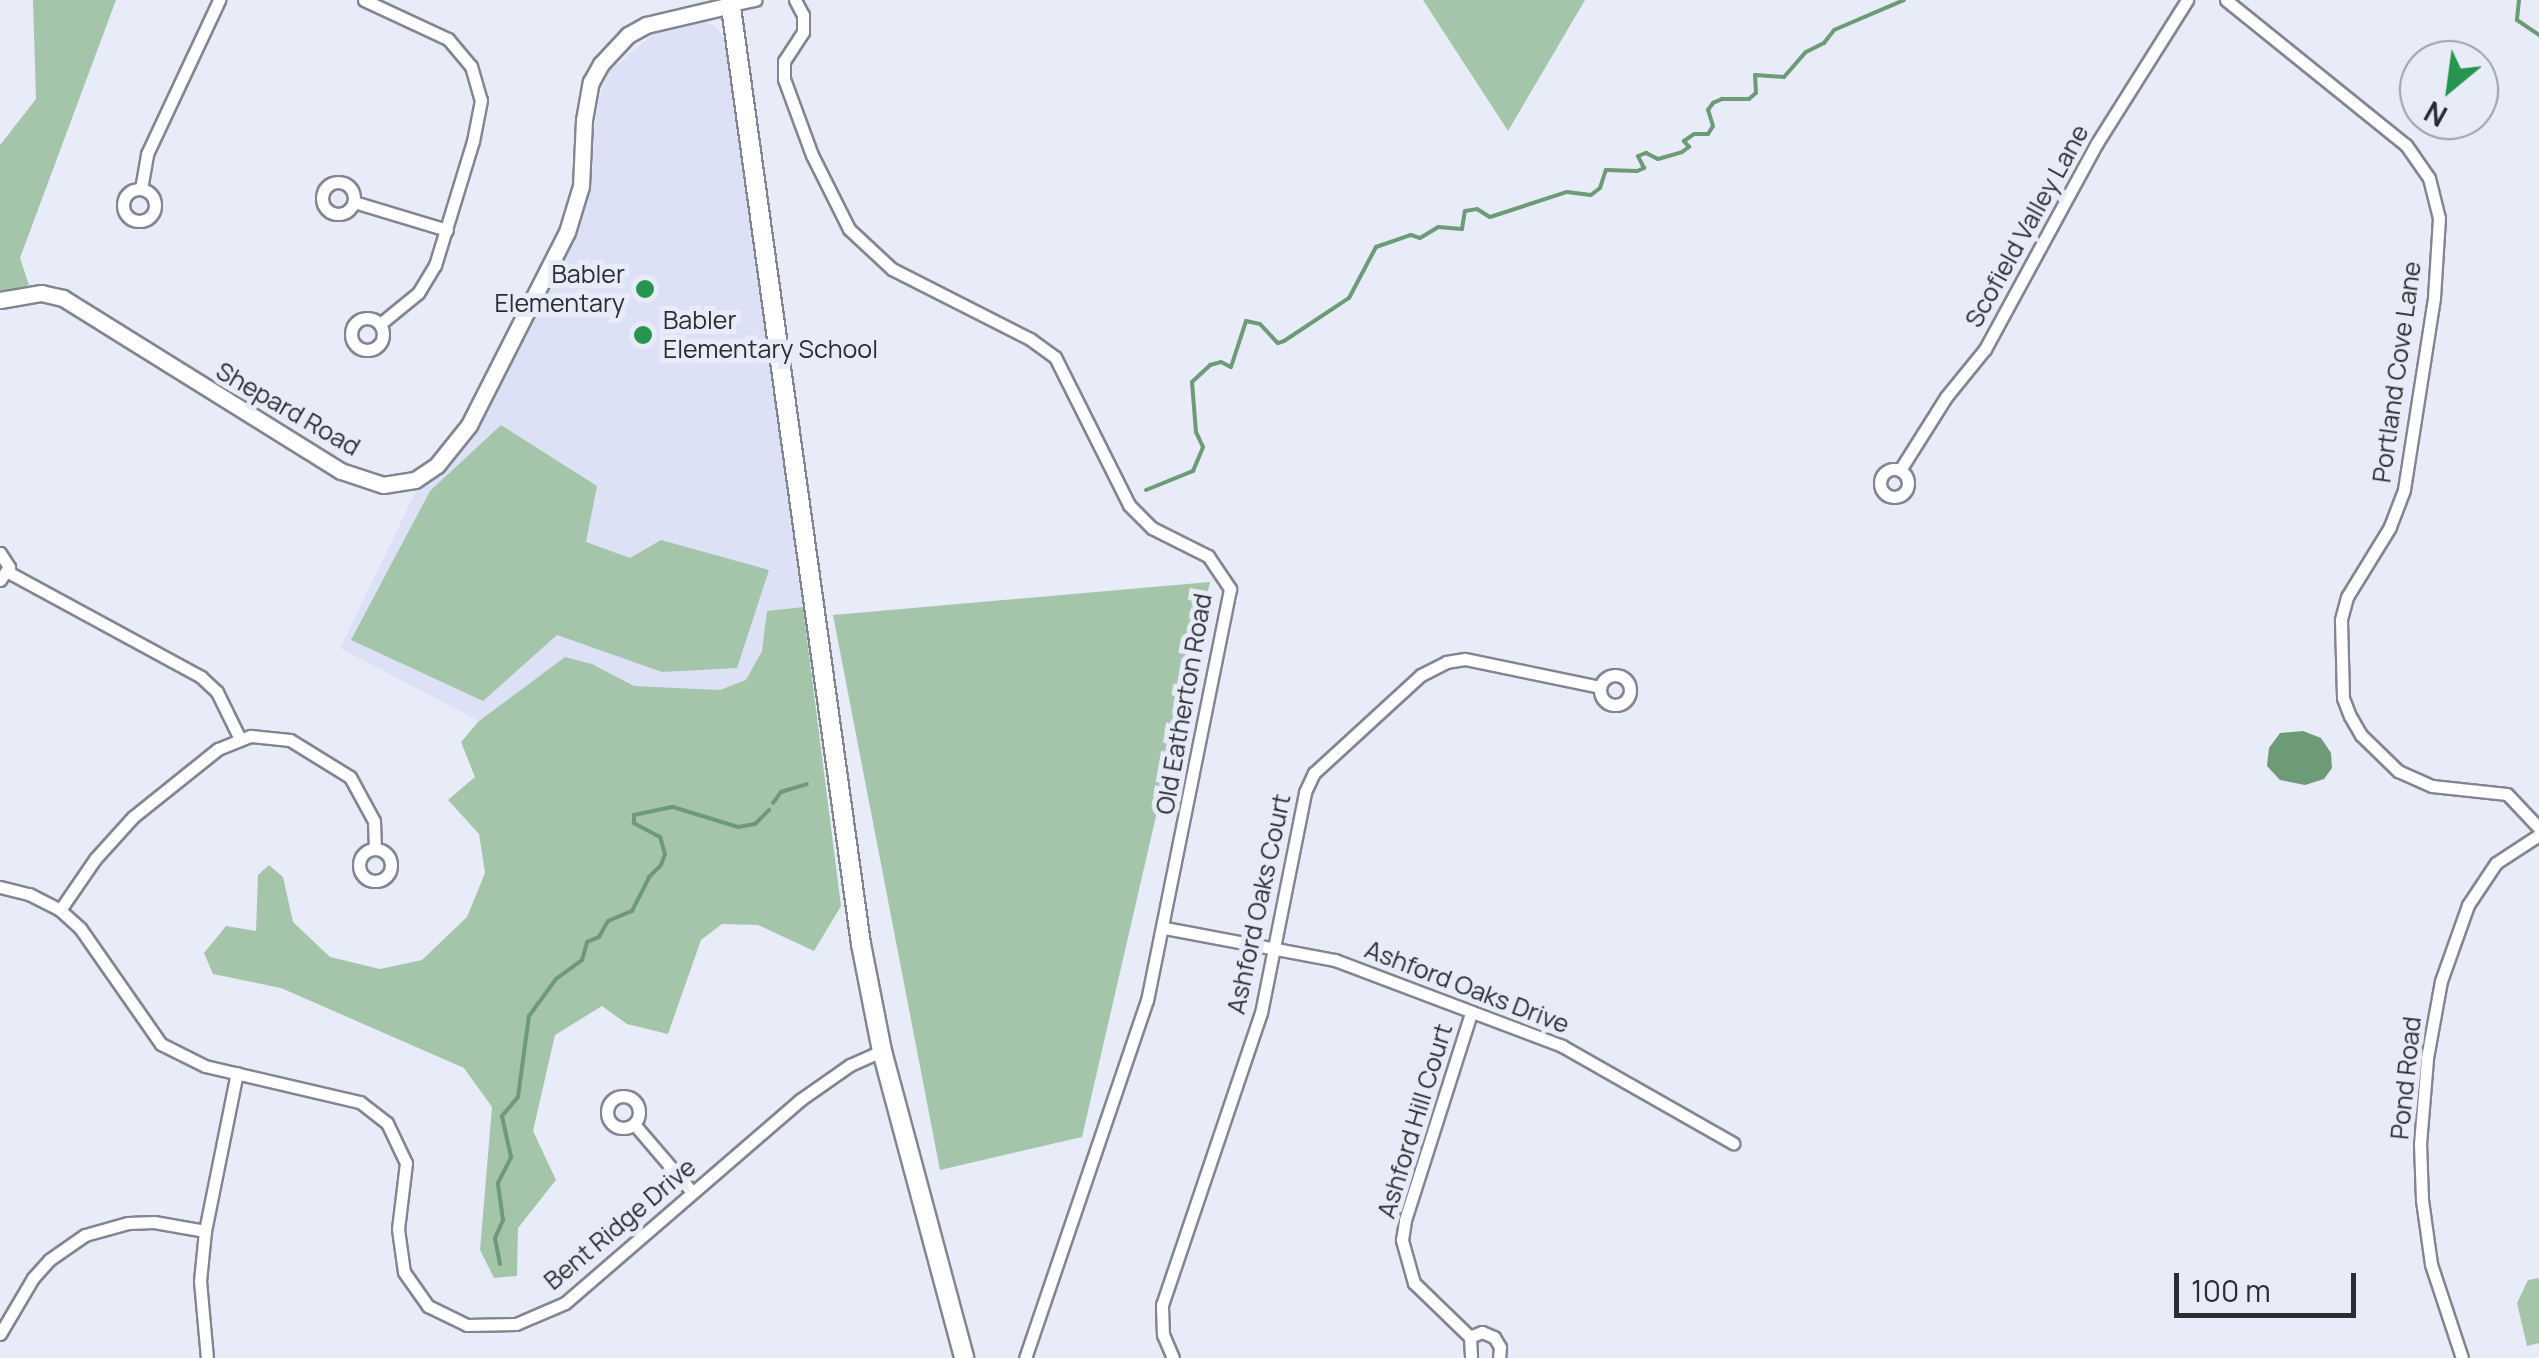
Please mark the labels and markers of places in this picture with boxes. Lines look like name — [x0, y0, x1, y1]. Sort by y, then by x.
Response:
place label: Babler Elementary — [495, 260, 625, 319]
marker: Babler Elementary — [634, 278, 656, 300]
place label: Babler Elementary School — [663, 306, 878, 365]
marker: Babler Elementary School — [632, 324, 654, 346]

